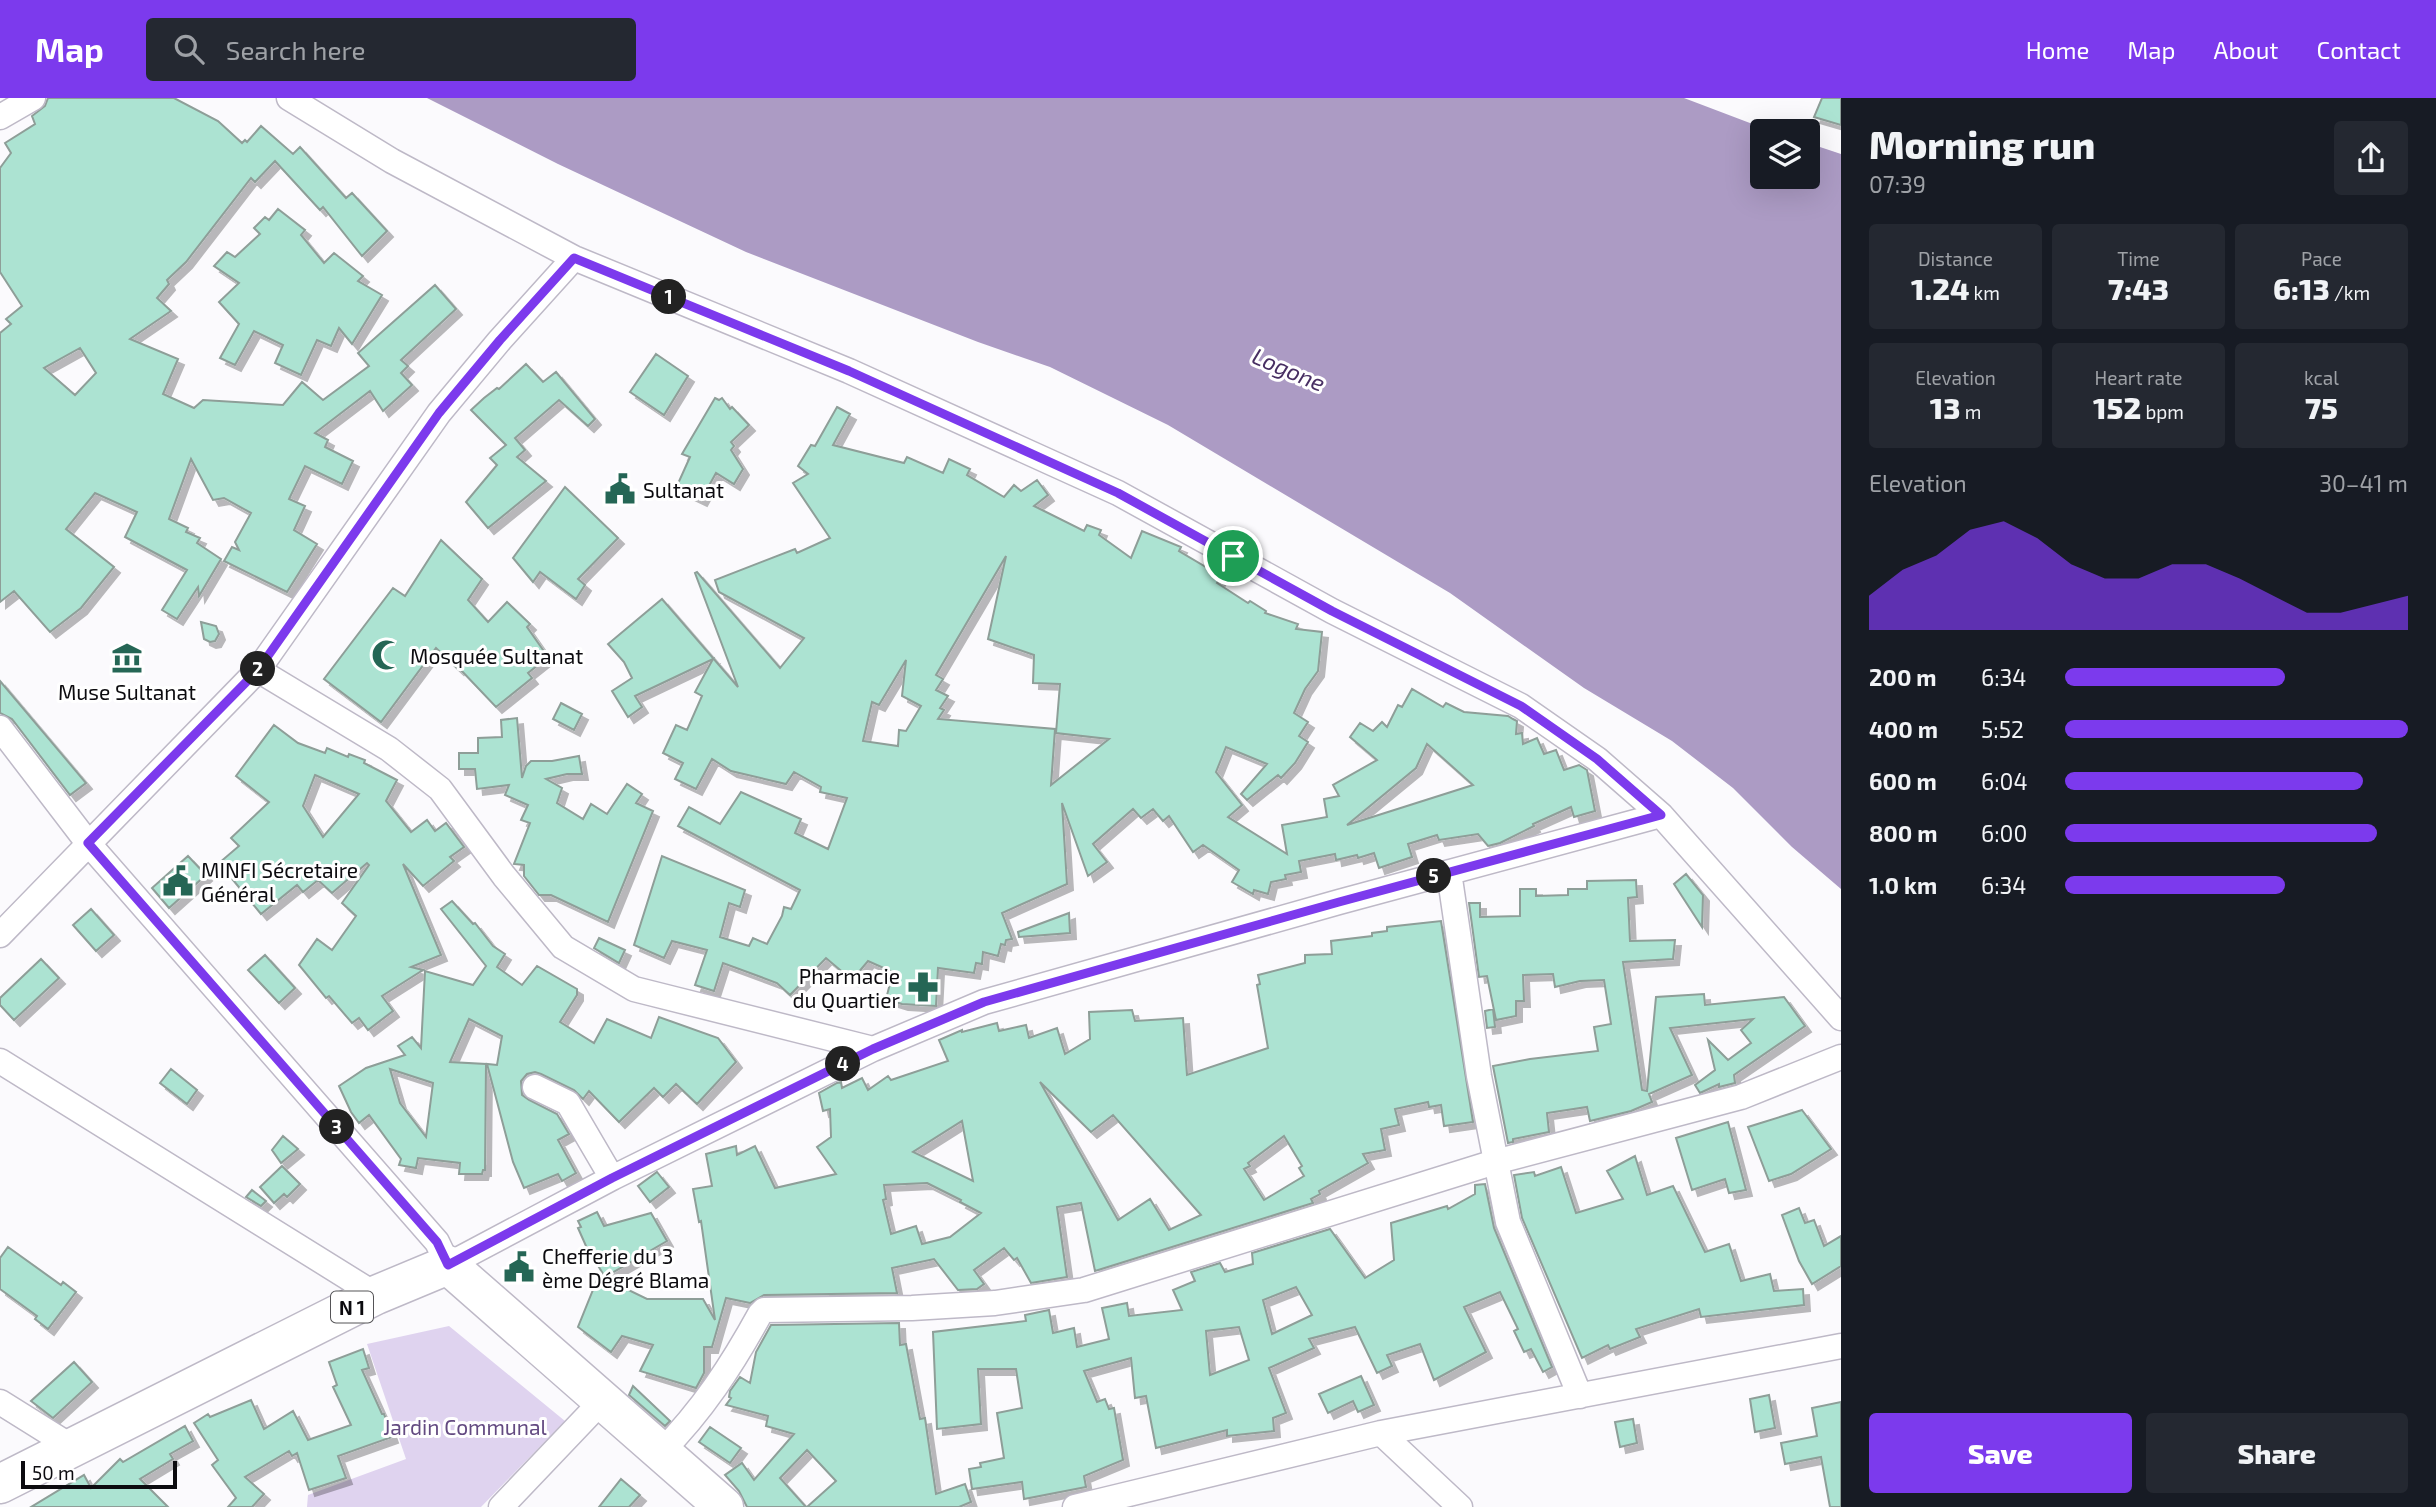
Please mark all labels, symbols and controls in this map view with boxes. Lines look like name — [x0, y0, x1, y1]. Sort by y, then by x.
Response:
search box — [146, 18, 636, 81]
text: Map — [35, 29, 104, 69]
icon: search — [170, 30, 208, 68]
text: Search here — [226, 34, 365, 65]
text: Home — [2026, 35, 2089, 64]
text: Map — [2127, 35, 2175, 64]
text: About — [2213, 35, 2279, 64]
text: Contact — [2317, 35, 2401, 64]
map controls — [1750, 119, 1820, 189]
button: layers — [1750, 119, 1820, 189]
text: Morning run — [1869, 121, 2095, 167]
button: share — [2334, 121, 2408, 195]
text: 07:39 — [1869, 170, 1926, 198]
text: Distance — [1918, 247, 1993, 270]
text: Time — [2117, 247, 2160, 270]
text: Pace — [2301, 247, 2342, 270]
text: 1.24 — [1911, 270, 1969, 306]
text: 7:43 — [2108, 270, 2169, 306]
text: 6:13 — [2273, 270, 2330, 306]
pin: 1 — [652, 280, 686, 314]
text: km — [1969, 281, 2000, 304]
text: /km — [2330, 281, 2370, 304]
text: 1 — [664, 285, 673, 308]
water label: Logone — [1248, 341, 1330, 397]
text: Elevation — [1915, 366, 1996, 389]
text: Heart rate — [2095, 366, 2182, 389]
text: kcal — [2304, 366, 2339, 389]
text: 13 — [1930, 389, 1960, 425]
text: 152 — [2093, 389, 2141, 425]
text: 75 — [2305, 389, 2338, 425]
text: m — [1960, 400, 1981, 423]
text: bpm — [2141, 400, 2184, 423]
text: Elevation — [1869, 469, 1967, 497]
text: 30–41 m — [2319, 469, 2408, 497]
public building icon: Sultanat — [603, 472, 637, 506]
place label: Sultanat — [643, 477, 724, 502]
pin — [1203, 526, 1263, 586]
icon: arrive — [1214, 537, 1252, 575]
mosque icon: Mosquée Sultanat — [370, 638, 404, 672]
museum icon: Muse Sultanat — [110, 641, 144, 675]
place label: Mosquée Sultanat — [410, 643, 583, 668]
pin: 2 — [240, 652, 276, 686]
text: 2 — [252, 657, 263, 680]
text: 200 m — [1869, 663, 1937, 691]
text: 6:34 — [1981, 663, 2027, 691]
place label: Muse Sultanat — [58, 679, 196, 704]
text: 400 m — [1869, 715, 1938, 743]
text: 5:52 — [1981, 715, 2024, 743]
text: 600 m — [1869, 767, 1937, 795]
text: 6:04 — [1981, 767, 2028, 795]
text: 800 m — [1869, 819, 1938, 847]
text: 6:00 — [1981, 819, 2027, 847]
place label: MINFI Sécretaire Général — [201, 857, 358, 906]
pin: 5 — [1416, 858, 1452, 894]
public building icon: MINFI Sécretaire Général — [161, 864, 195, 898]
text: 5 — [1428, 864, 1439, 887]
text: 1.0 km — [1869, 871, 1937, 899]
text: 6:34 — [1981, 871, 2027, 899]
place label: Pharmacie du Quartier — [792, 963, 901, 1013]
pharmacy icon: Pharmacie du Quartier — [906, 970, 940, 1004]
pin: 4 — [826, 1046, 860, 1082]
text: 4 — [836, 1052, 849, 1075]
pin: 3 — [320, 1110, 354, 1144]
text: 3 — [331, 1115, 342, 1138]
place label: Chefferie du 3 ème Dégré Blama — [542, 1243, 709, 1292]
public building icon: Chefferie du 3 ème Dégré Blama — [502, 1250, 536, 1284]
road number: N 1 — [331, 1292, 373, 1322]
button: Save — [1869, 1413, 2132, 1493]
button: Share — [2146, 1413, 2408, 1493]
park label: Jardin Communal — [383, 1414, 548, 1439]
scale bar — [21, 1458, 177, 1490]
text: 50 m — [32, 1461, 75, 1484]

